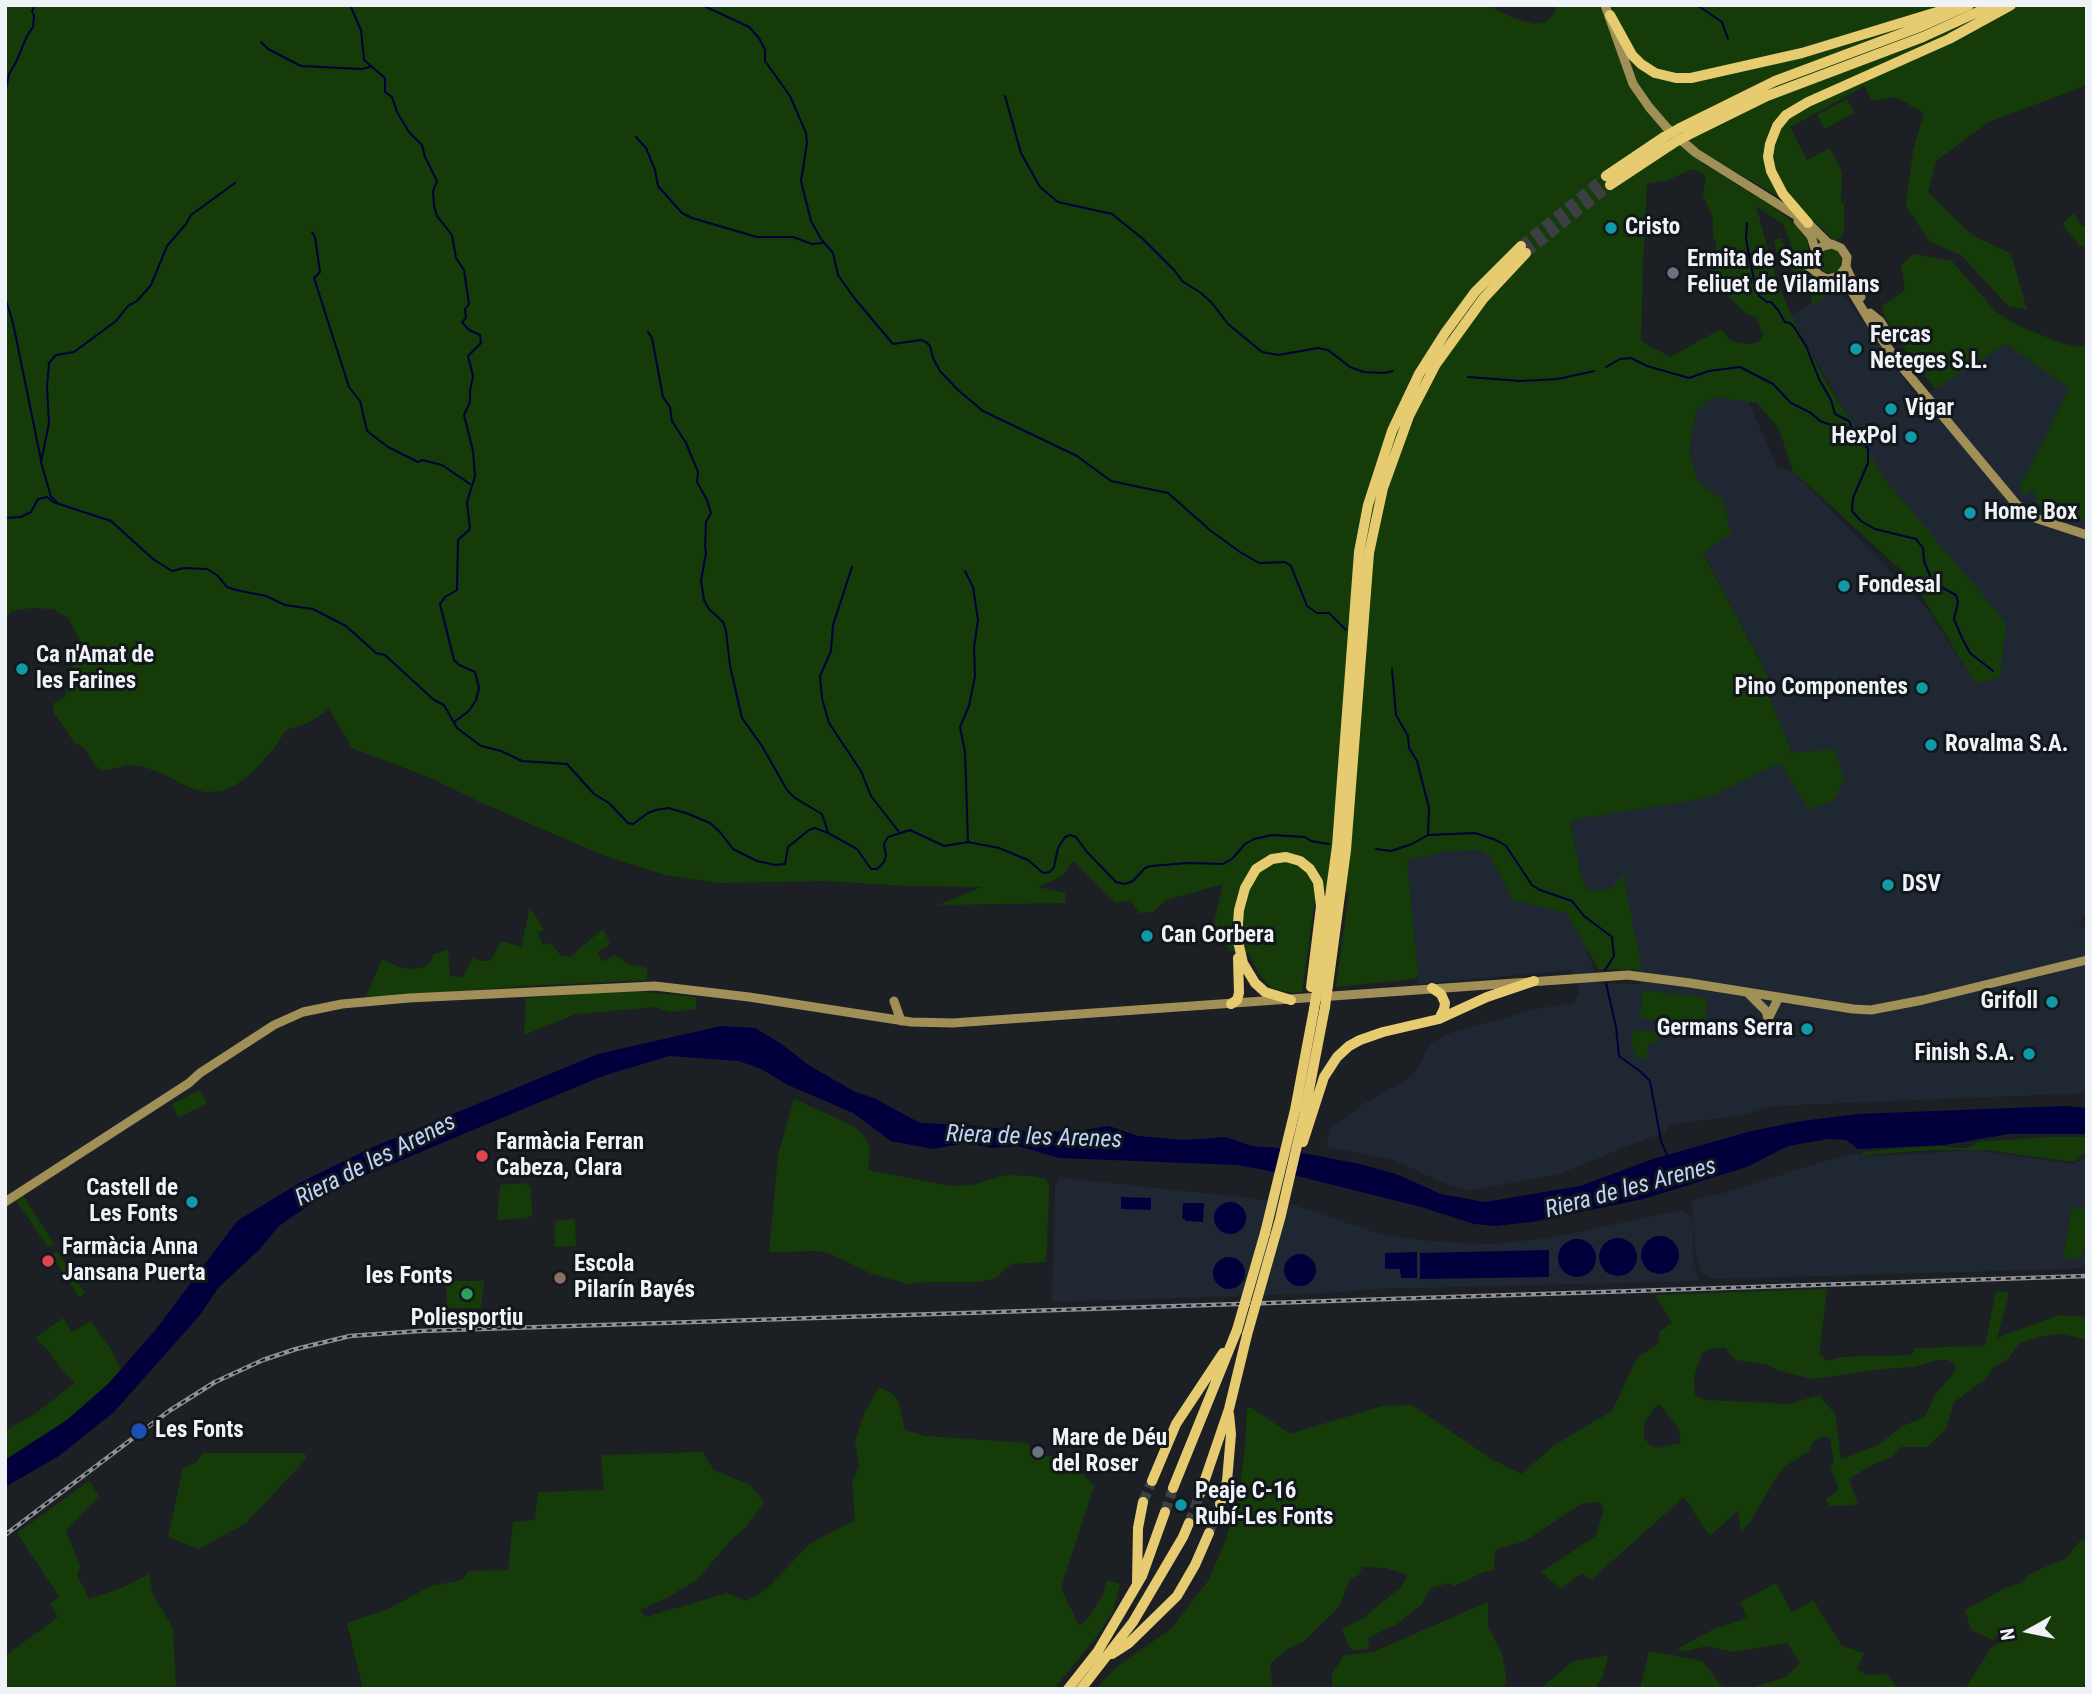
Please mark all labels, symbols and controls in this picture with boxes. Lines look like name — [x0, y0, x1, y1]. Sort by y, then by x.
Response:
place label: Cristo — [1625, 214, 1680, 242]
marker: Cristo — [1603, 220, 1619, 236]
place label: Ermita de Sant Feliuet de Vilamilans — [1687, 246, 1880, 300]
marker: Ermita de Sant Feliuet de Vilamilans — [1665, 265, 1681, 281]
place label: Fercas Neteges S.L. — [1870, 322, 1988, 376]
marker: Fercas Neteges S.L. — [1848, 341, 1864, 357]
place label: Vigar — [1905, 395, 1954, 423]
marker: Vigar — [1883, 401, 1899, 417]
place label: HexPol — [1831, 423, 1897, 451]
marker: HexPol — [1903, 429, 1919, 445]
place label: Home Box — [1984, 499, 2077, 527]
marker: Home Box — [1962, 505, 1978, 521]
place label: Fondesal — [1858, 572, 1941, 600]
marker: Fondesal — [1836, 578, 1852, 594]
place label: Ca n'Amat de les Farines — [36, 642, 154, 696]
marker: Ca n'Amat de les Farines — [14, 661, 30, 677]
place label: Pino Componentes — [1734, 674, 1908, 702]
marker: Pino Componentes — [1914, 680, 1930, 696]
place label: Rovalma S.A. — [1945, 731, 2068, 759]
marker: Rovalma S.A. — [1923, 737, 1939, 753]
place label: DSV — [1902, 871, 1941, 899]
marker: DSV — [1880, 877, 1896, 893]
place label: Can Corbera — [1161, 922, 1274, 950]
marker: Can Corbera — [1139, 928, 1155, 944]
place label: Grifoll — [1981, 988, 2038, 1016]
marker: Grifoll — [2044, 994, 2060, 1010]
place label: Germans Serra — [1657, 1015, 1793, 1043]
marker: Germans Serra — [1799, 1021, 1815, 1037]
place label: Finish S.A. — [1915, 1040, 2015, 1068]
marker: Finish S.A. — [2021, 1046, 2037, 1062]
water label: Riera de les Arenes — [291, 1108, 461, 1214]
water label: Riera de les Arenes — [945, 1121, 1123, 1155]
place label: Farmàcia Ferran Cabeza, Clara — [496, 1129, 644, 1183]
marker: Farmàcia Ferran Cabeza, Clara — [474, 1148, 490, 1164]
water label: Riera de les Arenes — [1542, 1152, 1720, 1226]
place label: Castell de Les Fonts — [86, 1175, 178, 1229]
marker: Castell de Les Fonts — [184, 1194, 200, 1210]
place label: Farmàcia Anna Jansana Puerta — [62, 1234, 206, 1288]
place label: Escola Pilarín Bayés — [574, 1251, 695, 1305]
marker: Farmàcia Anna Jansana Puerta — [40, 1253, 56, 1269]
district label: les Fonts — [365, 1263, 453, 1291]
marker: Escola Pilarín Bayés — [552, 1270, 568, 1286]
marker: Poliesportiu — [459, 1286, 475, 1302]
place label: Poliesportiu — [411, 1305, 523, 1333]
place label: Les Fonts — [155, 1417, 244, 1445]
marker: Les Fonts — [129, 1421, 149, 1441]
place label: Mare de Déu del Roser — [1052, 1425, 1167, 1479]
marker: Mare de Déu del Roser — [1030, 1444, 1046, 1460]
place label: Peaje C-16 Rubí-Les Fonts — [1195, 1478, 1333, 1532]
marker: Peaje C-16 Rubí-Les Fonts — [1173, 1497, 1189, 1513]
north arrow — [1994, 1596, 2064, 1666]
text: N — [1995, 1627, 2020, 1642]

